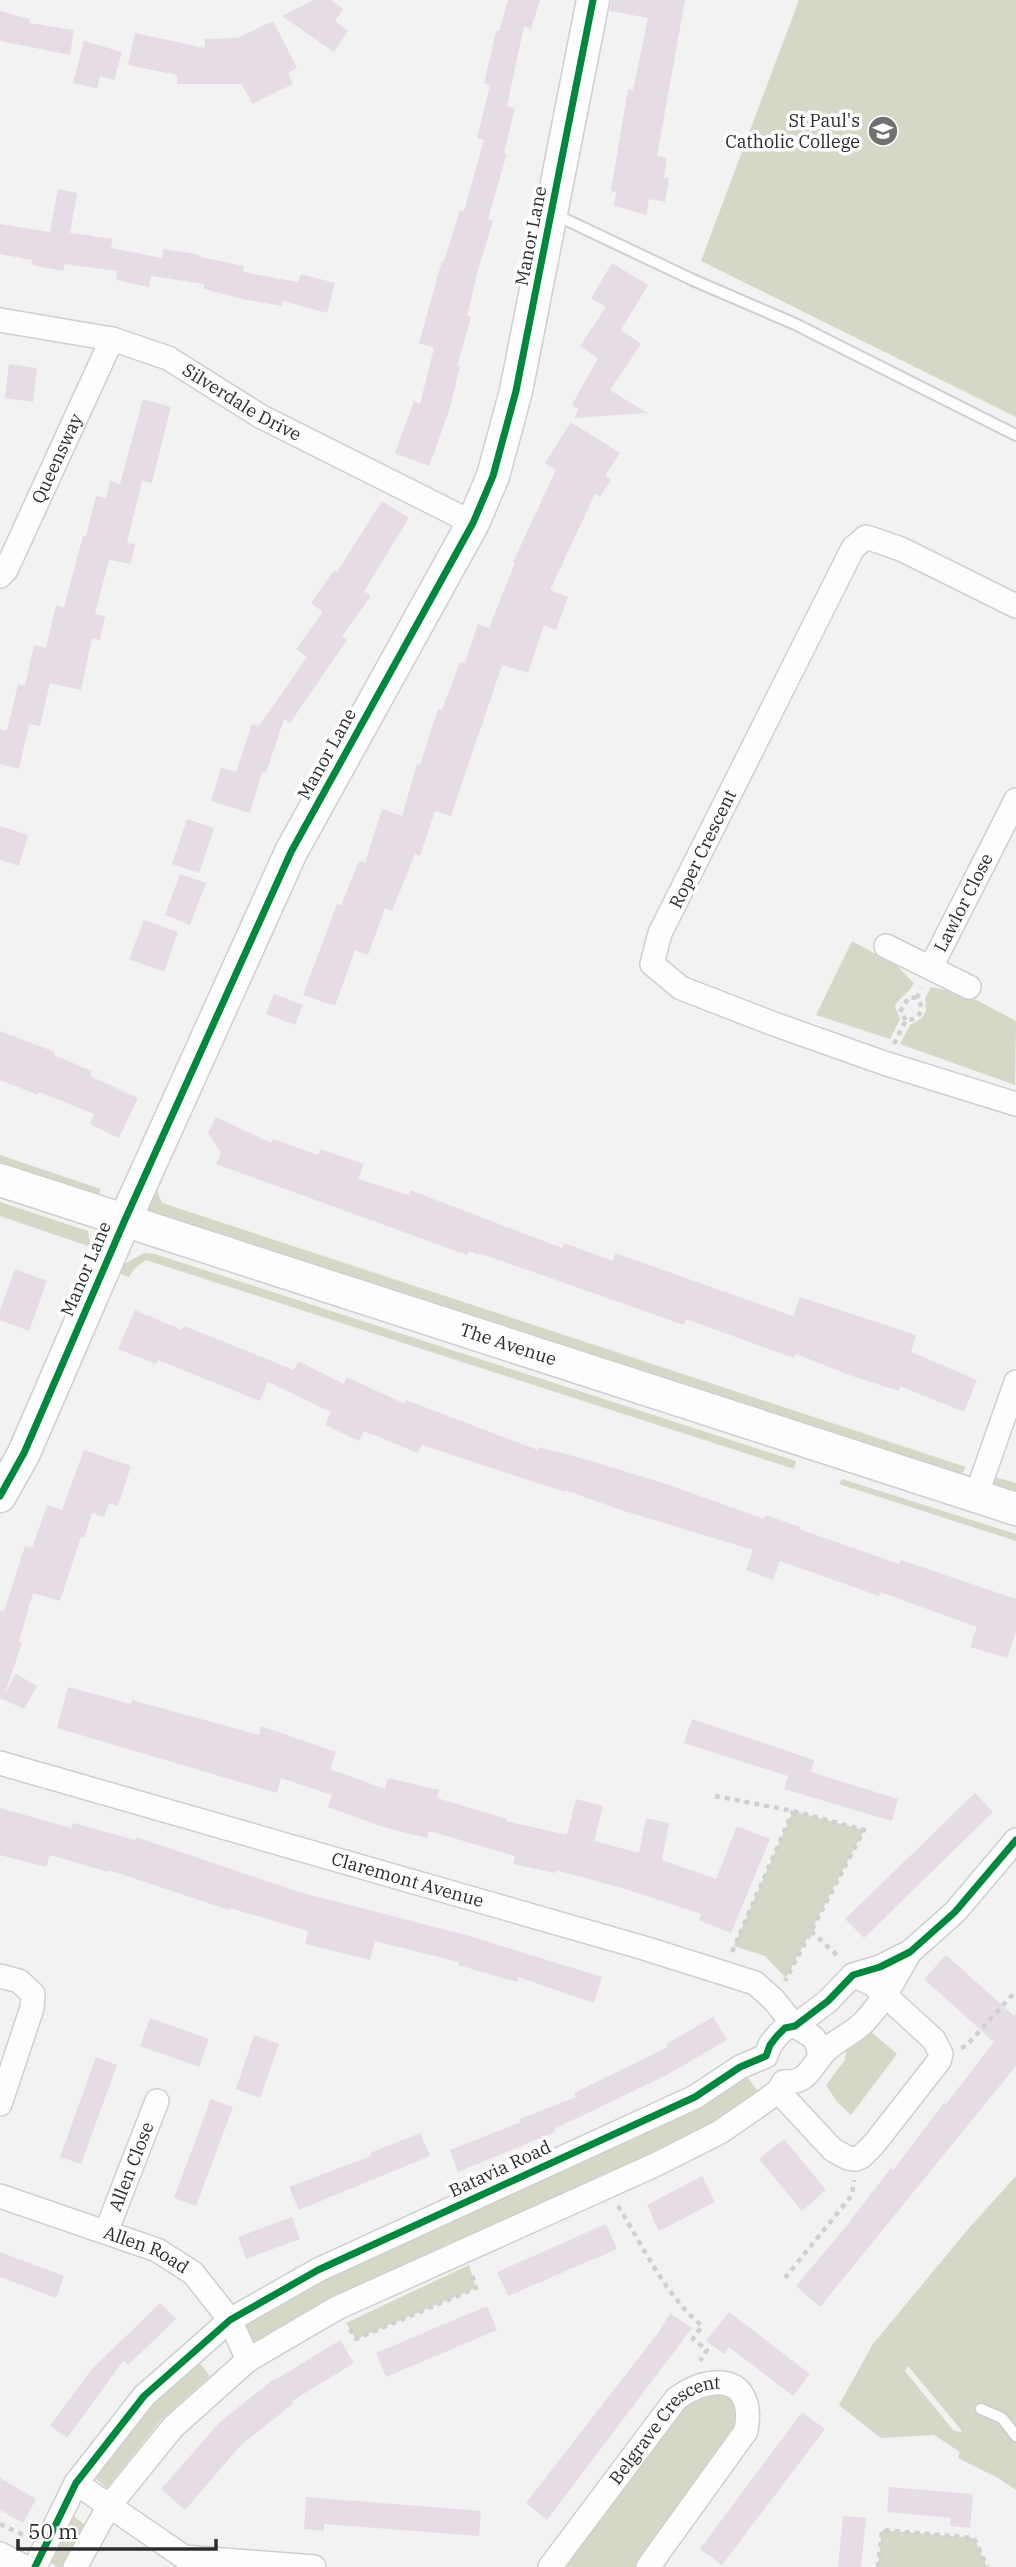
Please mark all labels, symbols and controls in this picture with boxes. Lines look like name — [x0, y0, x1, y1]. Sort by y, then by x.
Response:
place label: St Paul's Catholic College — [725, 109, 860, 153]
school or university icon: St Paul's Catholic College — [866, 114, 900, 148]
street label: Manor Lane — [510, 184, 551, 288]
street label: Silverdale Drive — [178, 358, 305, 446]
street label: Queensway — [26, 409, 87, 507]
street label: Manor Lane — [292, 704, 361, 804]
street label: Roper Crescent — [664, 786, 741, 912]
street label: Lawlor Close — [929, 849, 998, 956]
street label: Manor Lane — [55, 1218, 116, 1320]
street label: The Avenue — [457, 1318, 559, 1370]
street label: Claremont Avenue — [329, 1847, 486, 1912]
street label: Allen Close — [103, 2119, 159, 2215]
street label: Batavia Road — [445, 2135, 554, 2202]
street label: Allen Road — [101, 2221, 194, 2278]
street label: Belgrave Crescent — [604, 2371, 721, 2489]
scale bar — [18, 2508, 215, 2552]
text: 50 m — [28, 2517, 78, 2545]

